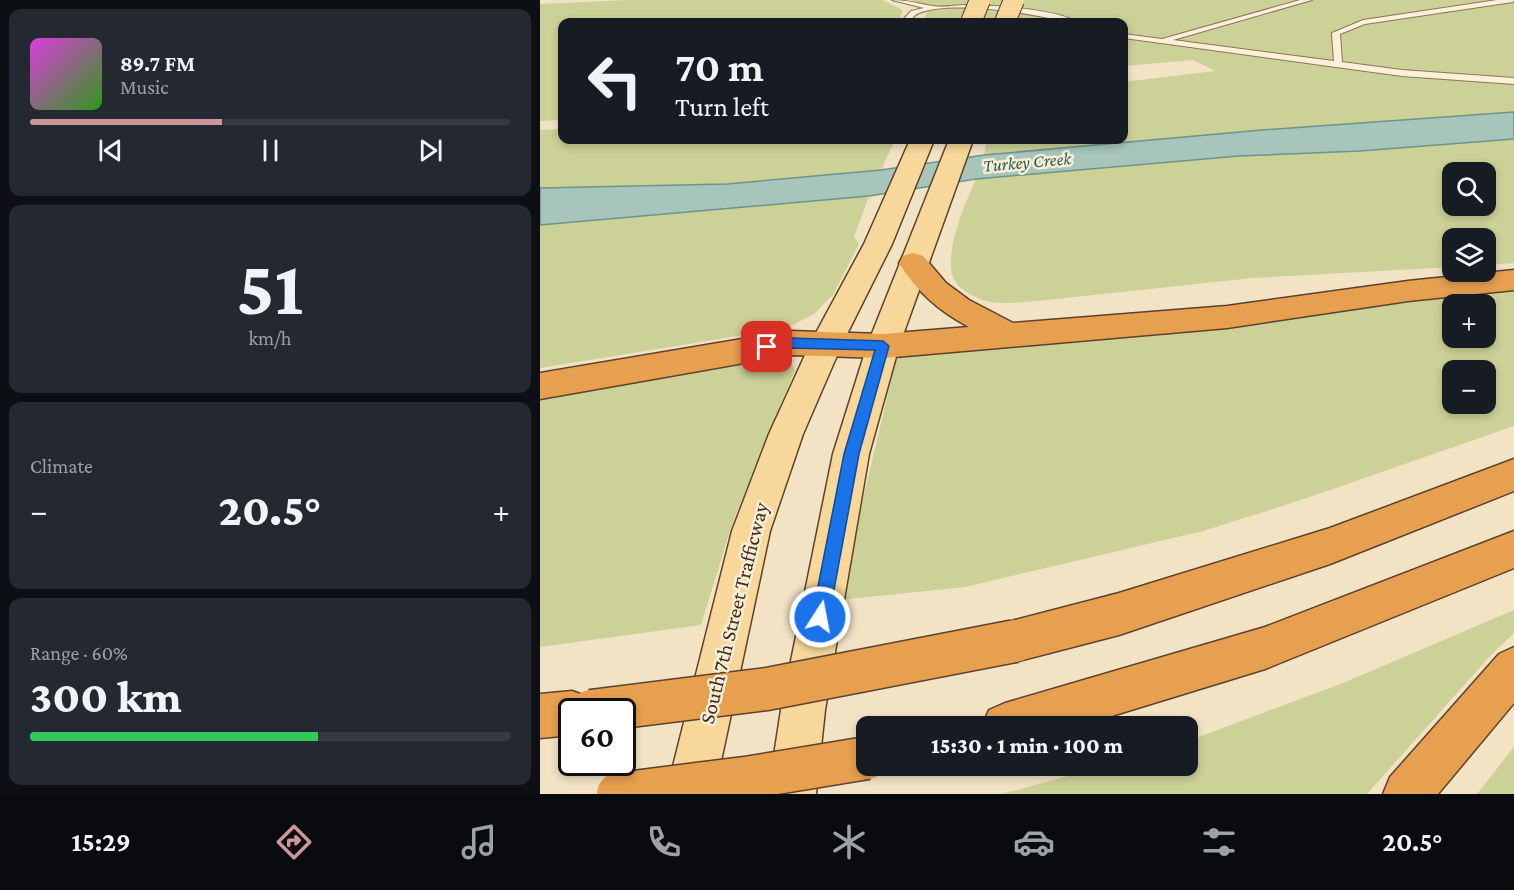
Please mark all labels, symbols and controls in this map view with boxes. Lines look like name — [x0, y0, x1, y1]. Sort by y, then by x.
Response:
icon: left — [576, 42, 654, 120]
text: 70 m — [675, 43, 764, 90]
text: 89.7 FM — [120, 51, 195, 76]
text: Music — [120, 76, 169, 98]
text: Turn left — [675, 92, 769, 122]
icon: previous — [94, 134, 127, 167]
icon: pause — [254, 134, 287, 167]
icon: next — [414, 134, 447, 167]
water label: Turkey Creek — [982, 148, 1073, 176]
map controls — [1442, 162, 1496, 414]
button: search — [1442, 162, 1496, 216]
button: layers — [1442, 228, 1496, 282]
text: 51 — [236, 244, 304, 331]
button: + — [1442, 294, 1496, 348]
pin — [741, 321, 792, 372]
text: km/h — [248, 327, 292, 349]
icon: arrive — [750, 330, 783, 363]
button: − — [1442, 360, 1496, 414]
text: Climate — [30, 455, 93, 477]
text: 20.5° — [218, 485, 322, 535]
text: − — [30, 492, 47, 529]
text: + — [493, 492, 510, 529]
street label: South 7th Street Trafficway — [695, 499, 773, 726]
position arrow — [788, 585, 852, 649]
text: Range · 60% — [30, 642, 128, 664]
text: 300 km — [30, 672, 181, 722]
speed limit sign: 60 — [558, 698, 636, 776]
text: 15:30 · 1 min · 100 m — [931, 733, 1123, 758]
icon: directions — [273, 821, 315, 863]
icon: music — [458, 821, 500, 863]
icon: phone — [643, 821, 685, 863]
icon: climate — [828, 821, 870, 863]
icon: car — [1013, 821, 1055, 863]
icon: filters — [1198, 821, 1240, 863]
text: 15:29 — [71, 827, 131, 857]
text: 20.5° — [1382, 827, 1443, 857]

